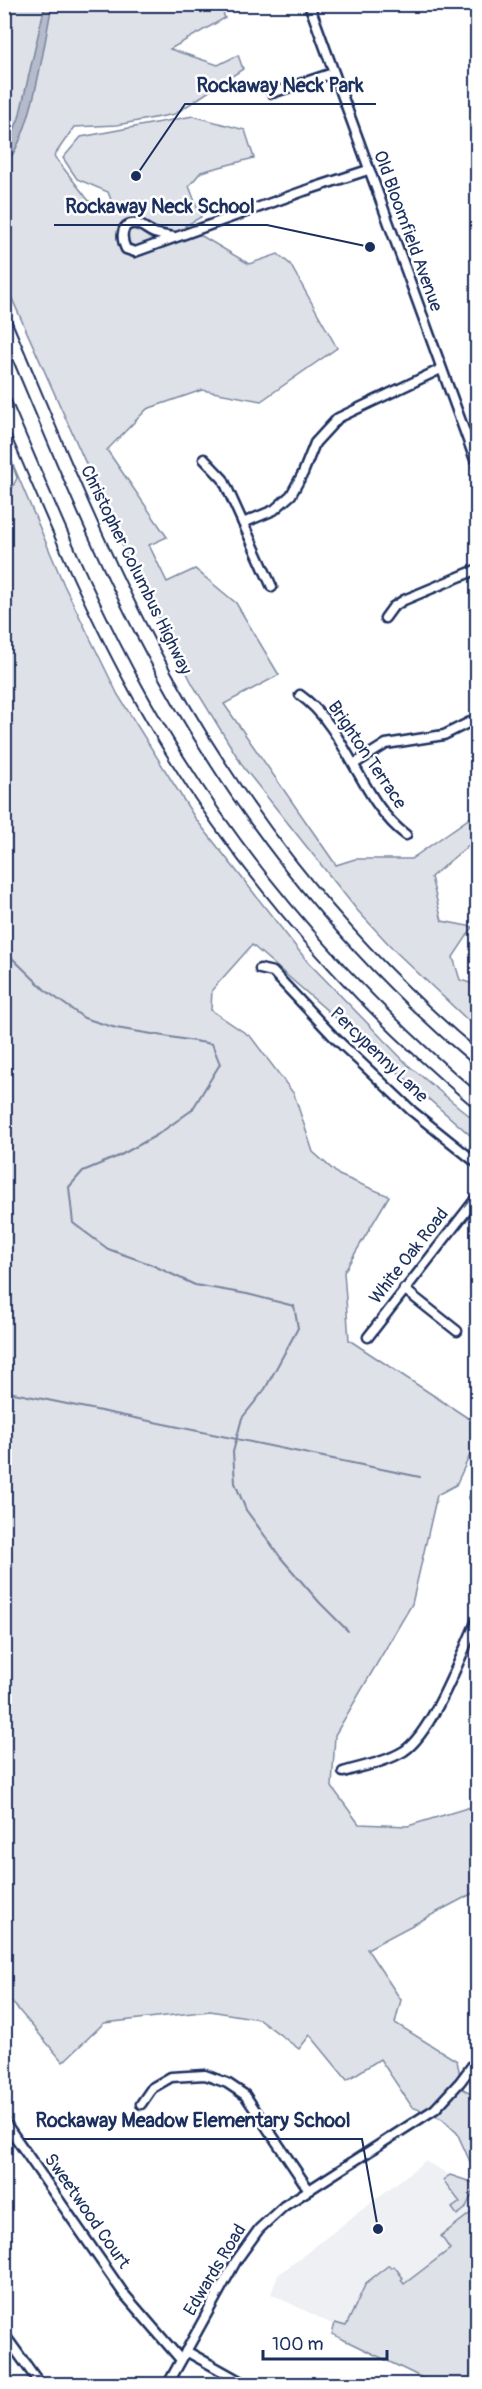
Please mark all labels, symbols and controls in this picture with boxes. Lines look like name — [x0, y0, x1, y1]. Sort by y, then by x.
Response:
callout: Rockaway Neck Park — [185, 66, 376, 104]
text: Rockaway Neck Park — [196, 73, 364, 98]
street label: Old Bloomfield Avenue — [368, 147, 448, 315]
callout: Rockaway Neck School — [54, 187, 267, 225]
text: Rockaway Neck School — [65, 194, 255, 219]
street label: Christopher Columbus Highway — [75, 461, 197, 679]
street label: Brighton Terrace — [322, 697, 412, 813]
street label: Percypenny Lane — [325, 1002, 433, 1108]
street label: White Oak Road — [364, 1203, 454, 1309]
callout: Rockaway Meadow Elementary School — [23, 2101, 362, 2139]
text: Rockaway Meadow Elementary School — [35, 2108, 351, 2133]
street label: Sweetwood Court — [39, 2149, 136, 2274]
street label: Edwards Road — [179, 2220, 251, 2320]
scale bar — [263, 2323, 388, 2361]
text: 100 m — [272, 2333, 324, 2356]

